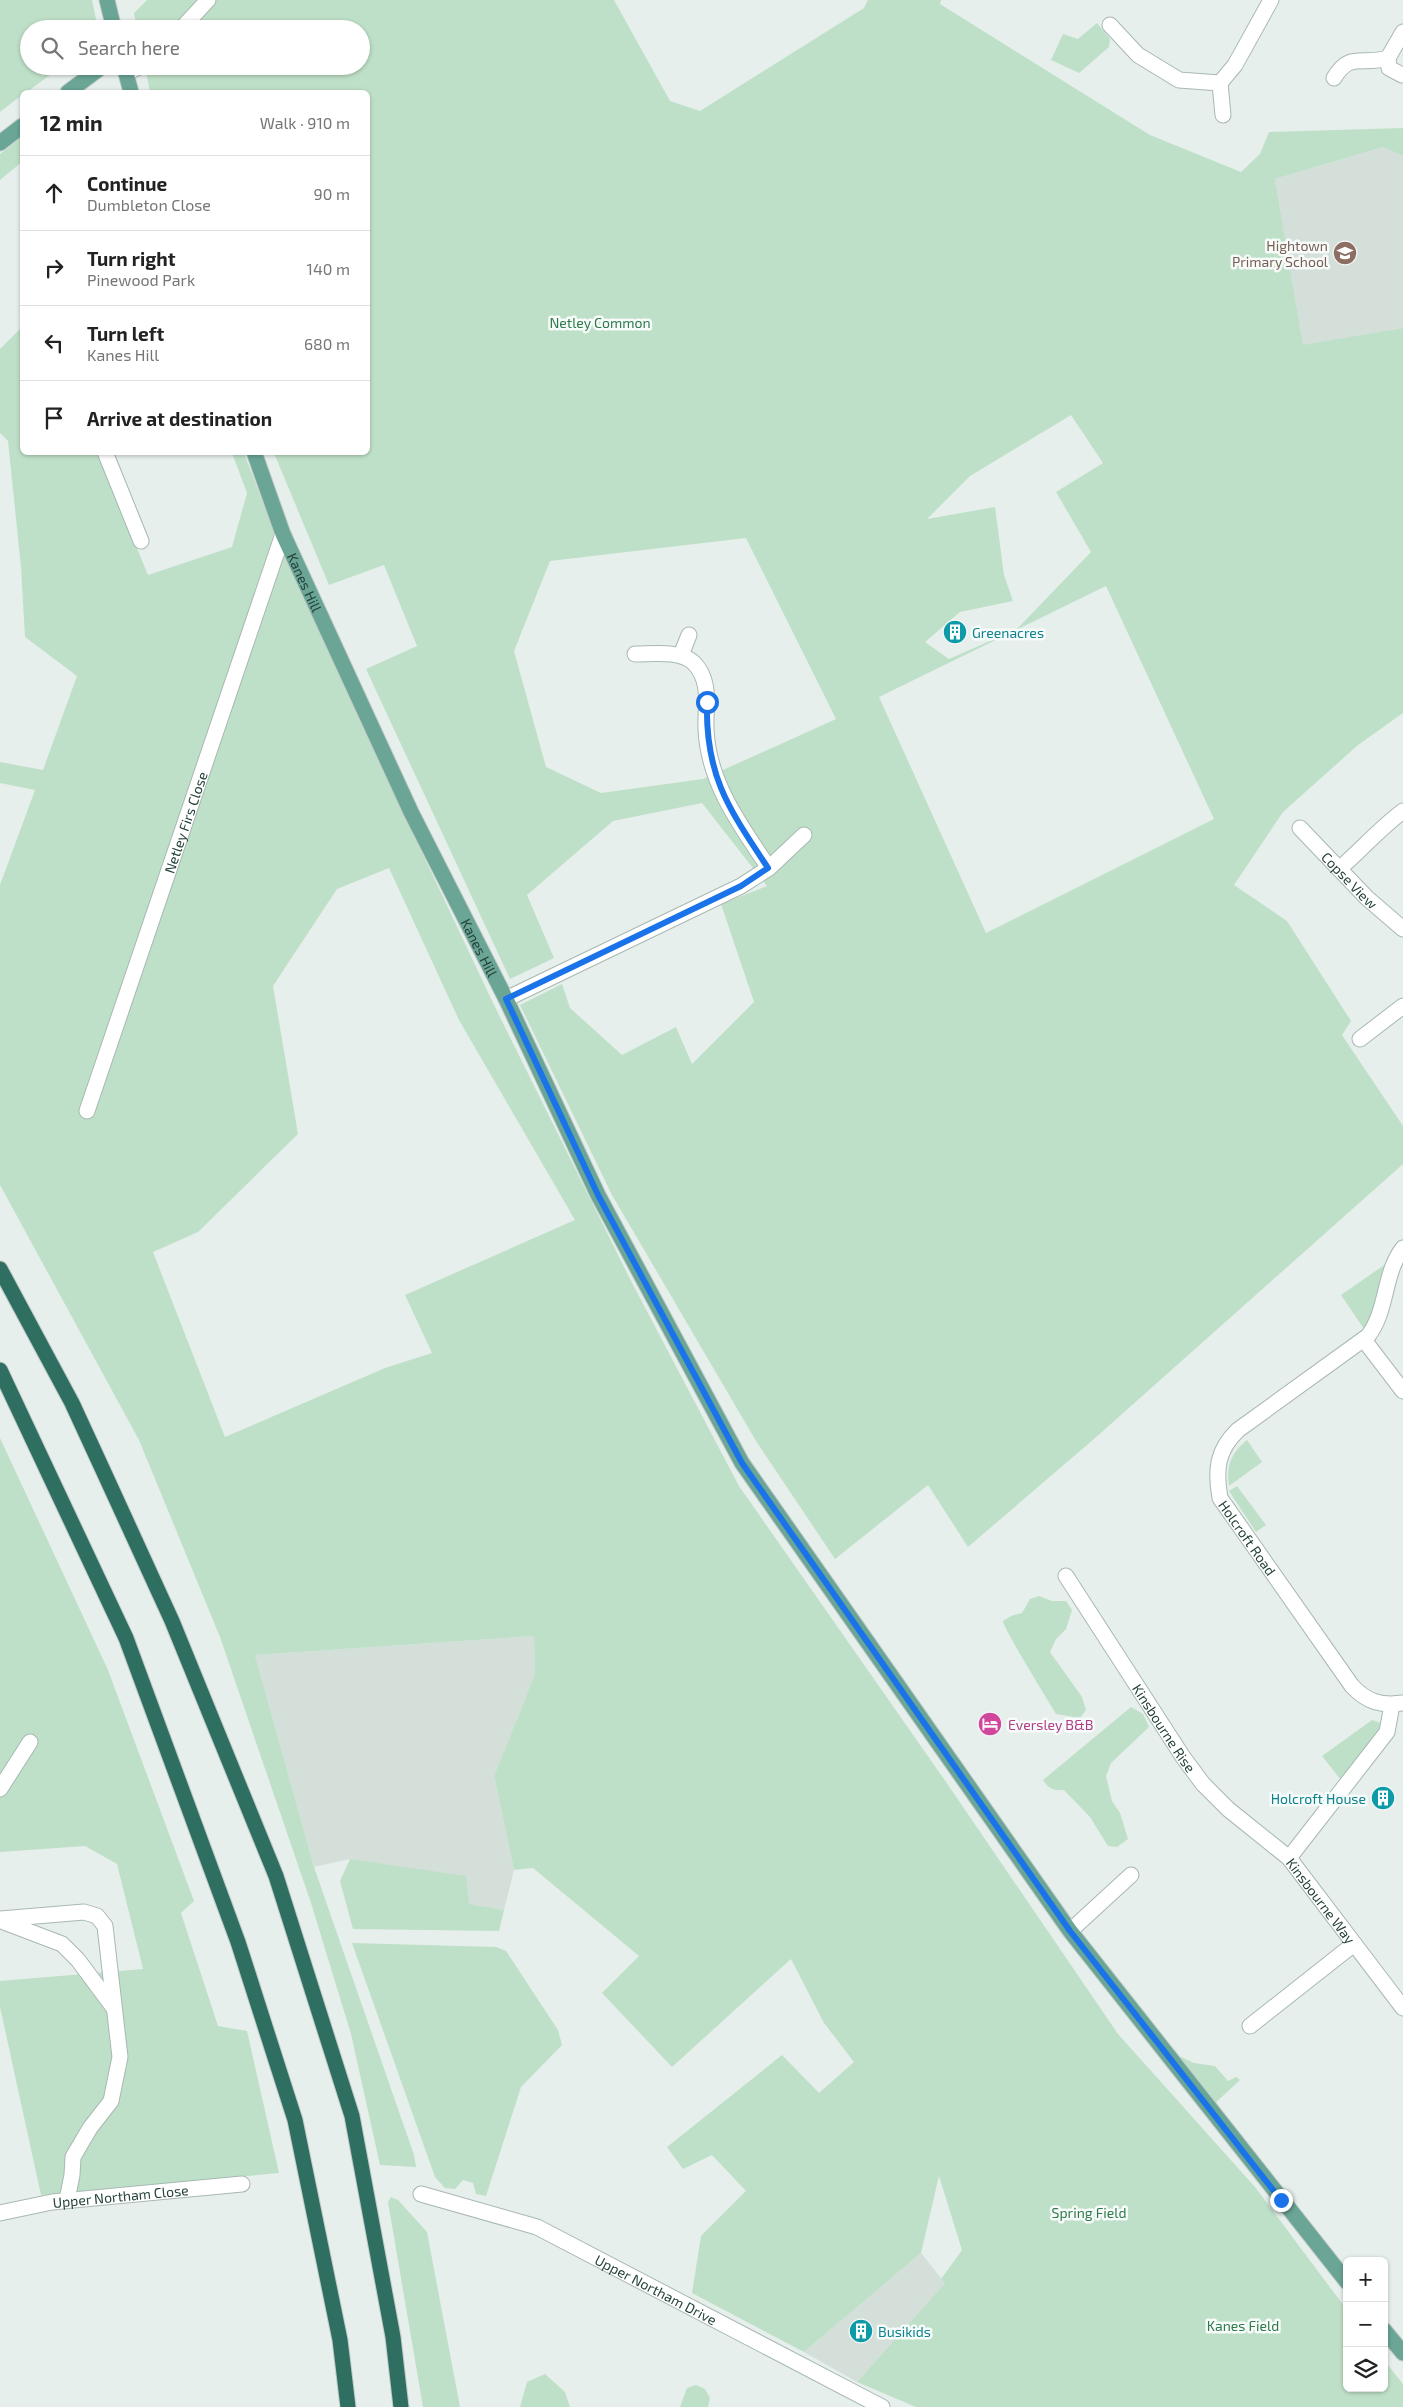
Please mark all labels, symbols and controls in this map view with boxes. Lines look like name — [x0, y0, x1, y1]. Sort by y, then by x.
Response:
search box — [20, 20, 370, 75]
icon: search — [38, 34, 66, 62]
text: Search here — [78, 36, 180, 59]
text: 12 min — [40, 110, 103, 135]
text: Walk · 910 m — [260, 113, 350, 132]
text: Continue — [87, 172, 167, 195]
icon: ahead — [40, 179, 68, 207]
text: 90 m — [314, 184, 350, 203]
text: Dumbleton Close — [87, 195, 211, 214]
place label: Hightown Primary School — [1232, 237, 1329, 270]
school or university icon: Hightown Primary School — [1332, 240, 1358, 266]
text: Turn right — [87, 247, 175, 270]
icon: right — [40, 254, 68, 282]
text: 140 m — [307, 259, 350, 278]
text: Pinewood Park — [87, 270, 195, 289]
park label: Netley Common — [549, 314, 651, 331]
text: Turn left — [87, 322, 164, 345]
icon: left — [40, 329, 68, 357]
text: 680 m — [304, 334, 350, 353]
text: Kanes Hill — [87, 345, 159, 364]
icon: arrive — [40, 404, 68, 432]
text: Arrive at destination — [87, 407, 272, 430]
street label: Kanes Hill — [284, 550, 326, 615]
building icon: Greenacres — [942, 619, 968, 645]
place label: Greenacres — [972, 624, 1044, 641]
route start — [696, 691, 719, 714]
street label: Netley Firs Close — [160, 769, 210, 875]
street label: Copse View — [1319, 848, 1382, 912]
street label: Kanes Hill — [458, 916, 502, 980]
street label: Holcroft Road — [1216, 1497, 1280, 1578]
street label: Kinsbourne Rise — [1129, 1680, 1200, 1775]
hotel icon: Eversley B&B — [977, 1711, 1003, 1737]
place label: Eversley B&B — [1008, 1716, 1093, 1733]
building icon: Holcroft House — [1370, 1785, 1396, 1811]
place label: Holcroft House — [1271, 1790, 1366, 1807]
street label: Kinsbourne Way — [1283, 1854, 1360, 1947]
street label: Upper Northam Close — [52, 2181, 189, 2210]
route end — [1270, 2189, 1293, 2212]
park label: Spring Field — [1052, 2204, 1126, 2221]
street label: Upper Northam Drive — [592, 2250, 720, 2328]
map controls — [1343, 2257, 1388, 2392]
button: + — [1343, 2257, 1388, 2302]
button: − — [1343, 2302, 1388, 2347]
park label: Kanes Field — [1207, 2317, 1279, 2334]
building icon: Busikids — [848, 2318, 874, 2344]
place label: Busikids — [878, 2323, 931, 2340]
button: layers — [1343, 2347, 1388, 2392]

